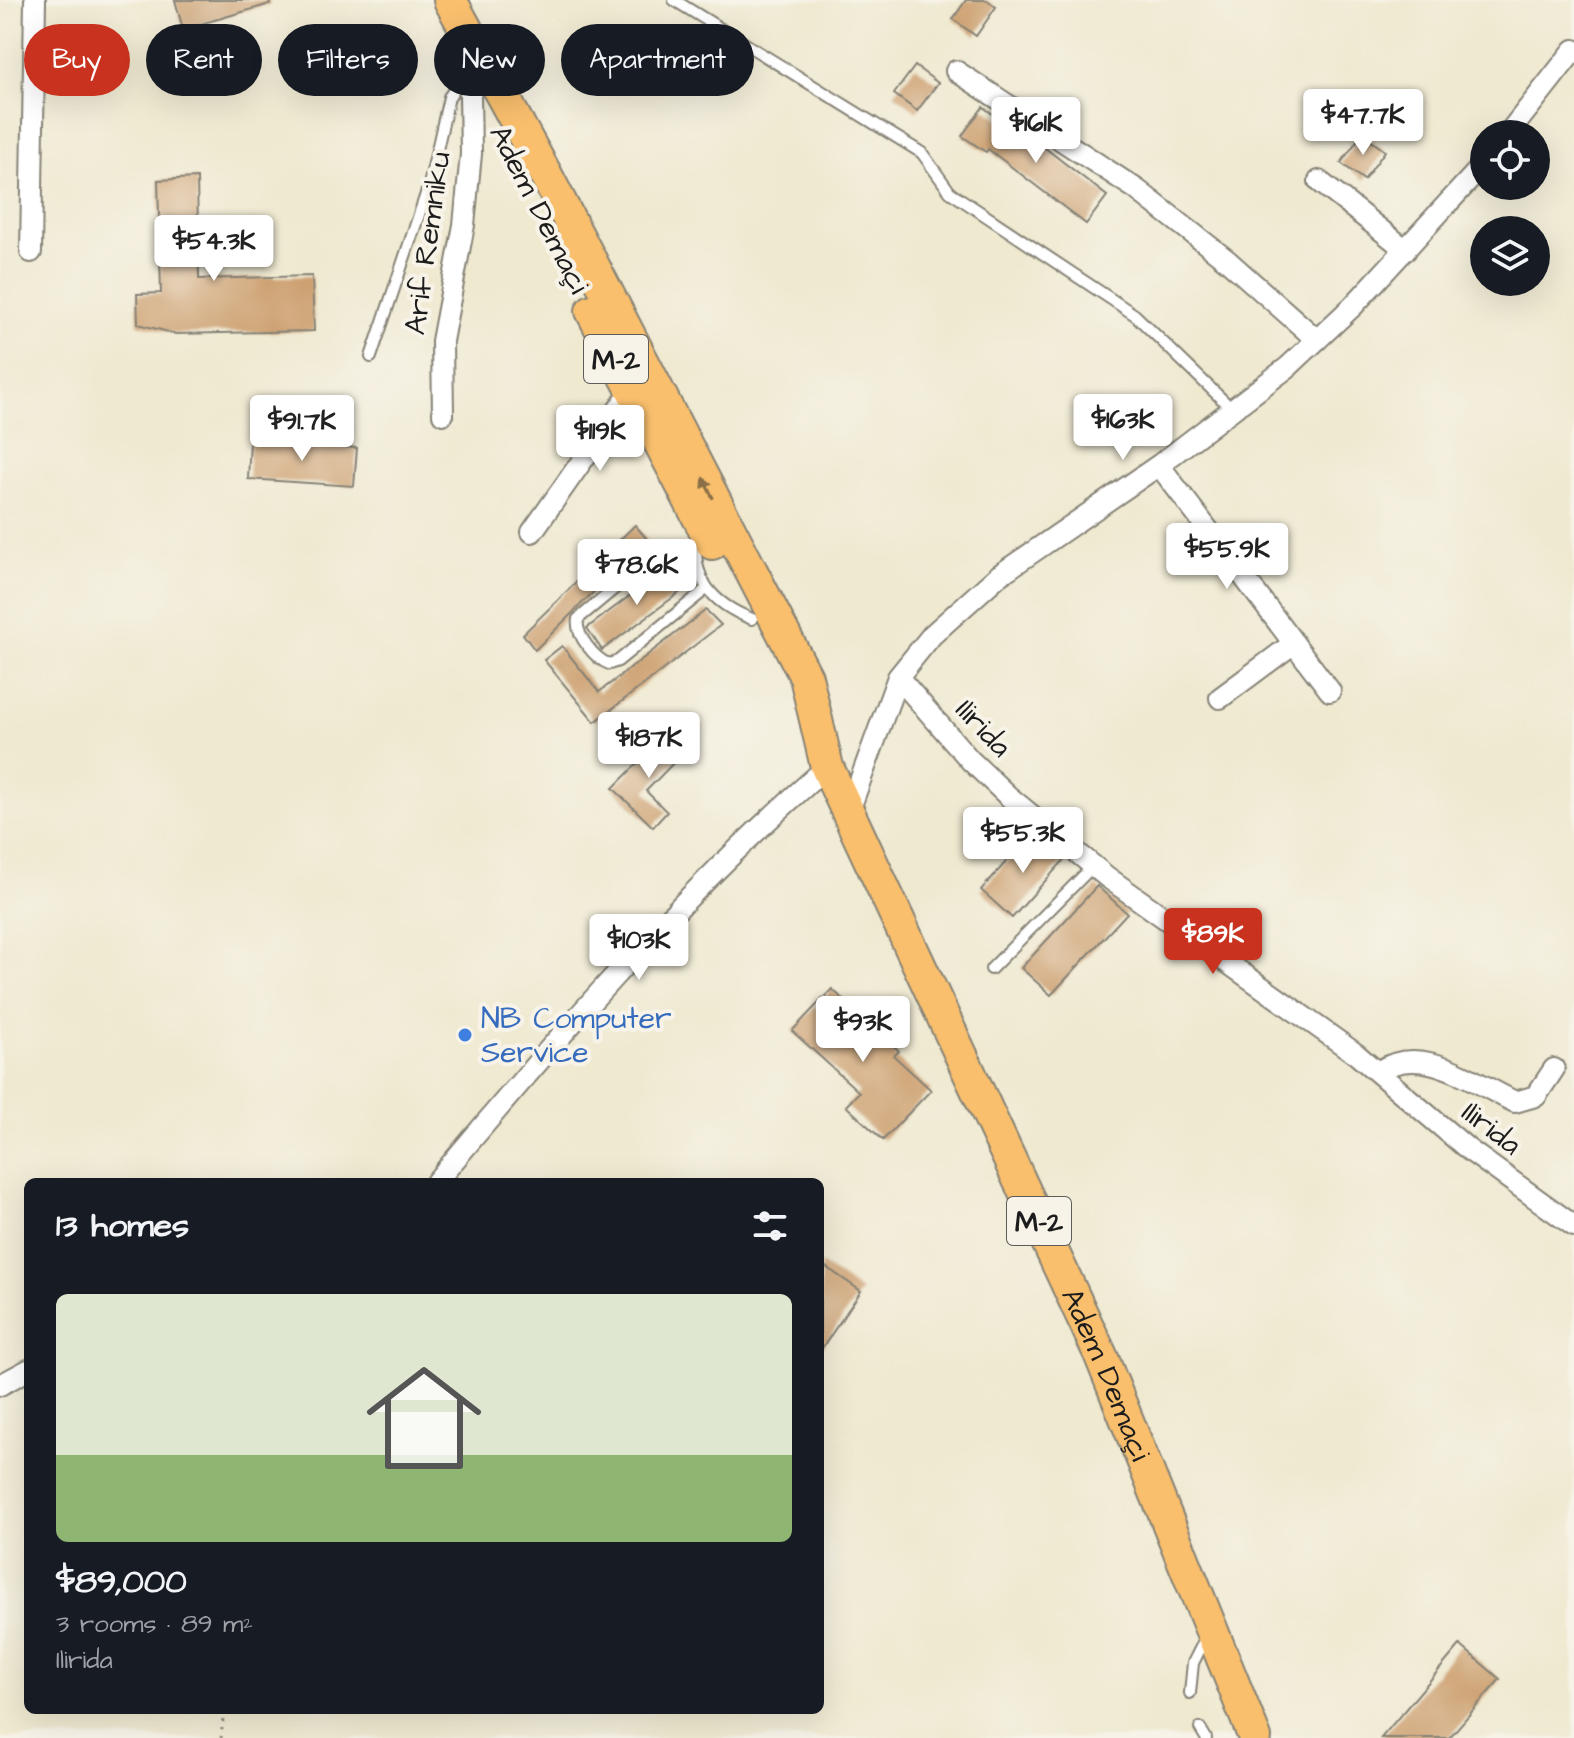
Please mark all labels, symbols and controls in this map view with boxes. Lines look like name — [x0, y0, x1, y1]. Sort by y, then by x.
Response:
chip: Buy — [24, 24, 130, 96]
chip: Rent — [146, 24, 262, 96]
chip: Filters — [278, 24, 418, 96]
chip: New — [434, 24, 545, 96]
chip: Apartment — [561, 24, 754, 96]
pin: $47.7K — [1298, 89, 1428, 157]
pin: $161K — [980, 97, 1092, 165]
text: $47.7K — [1321, 97, 1405, 133]
text: $161K — [1009, 105, 1063, 141]
street label: Adem Demaçi — [479, 118, 600, 301]
map controls — [1470, 120, 1550, 296]
button: locate — [1470, 120, 1550, 200]
street label: Arif Remniku — [394, 149, 462, 337]
pin: $54.3K — [149, 215, 279, 283]
button: layers — [1470, 216, 1550, 296]
text: $54.3K — [172, 223, 256, 259]
road number: M-2 — [584, 335, 648, 383]
pin: $163K — [1067, 394, 1179, 462]
pin: $91.7K — [237, 395, 367, 463]
text: $163K — [1091, 402, 1155, 438]
text: $91.7K — [268, 403, 336, 439]
pin: $119K — [544, 405, 656, 473]
text: $119K — [574, 413, 626, 449]
one-way arrow — [701, 477, 715, 500]
pin: $55.9K — [1162, 523, 1292, 591]
text: $55.9K — [1184, 531, 1270, 567]
pin: $78.6K — [572, 539, 702, 607]
text: $78.6K — [595, 547, 679, 583]
street label: Ilirida — [946, 690, 1021, 767]
pin: $187K — [593, 712, 705, 780]
text: $187K — [616, 720, 682, 756]
pin: $55.3K — [958, 807, 1088, 875]
text: $55.3K — [981, 815, 1065, 851]
pin: $89K — [1166, 908, 1260, 976]
pin: $103K — [583, 914, 695, 982]
text: $89K — [1182, 916, 1244, 952]
text: $103K — [607, 922, 671, 958]
pin: $93K — [816, 996, 910, 1064]
place label: NB Computer Service — [481, 998, 671, 1074]
text: $93K — [834, 1004, 892, 1040]
marker: NB Computer Service — [456, 1026, 474, 1044]
street label: Ilirida — [1453, 1092, 1530, 1166]
road number: M-2 — [1007, 1197, 1071, 1245]
text: 13 homes — [56, 1202, 189, 1250]
icon: filters — [748, 1204, 792, 1248]
street label: Adem Demaçi — [1050, 1281, 1161, 1468]
icon: home — [352, 1346, 496, 1490]
text: $89,000 — [56, 1558, 187, 1606]
text: 3 rooms · 89 m² — [56, 1606, 253, 1642]
text: Ilirida — [56, 1642, 113, 1678]

